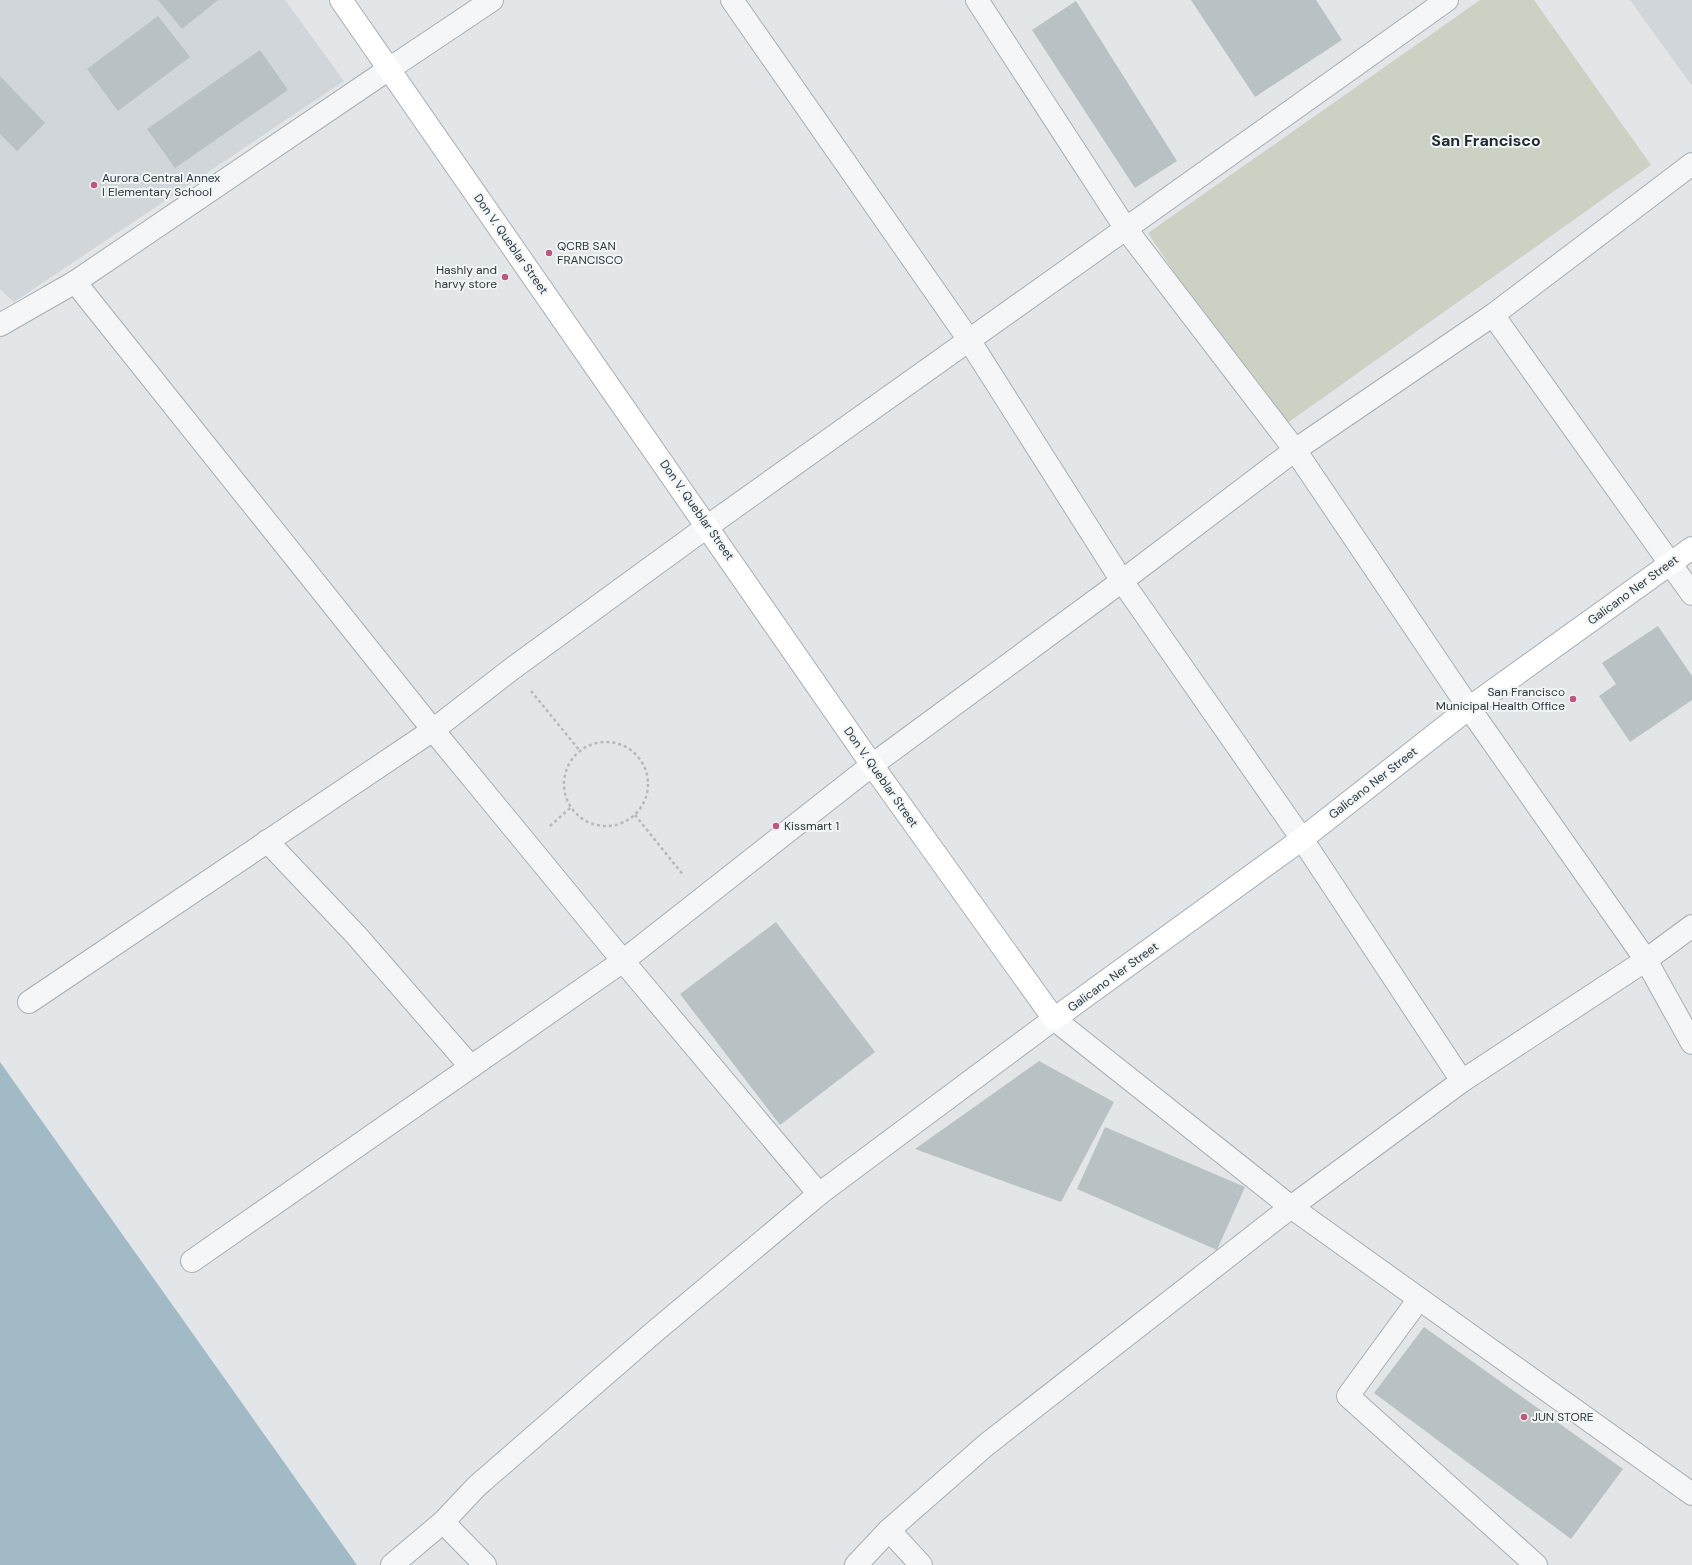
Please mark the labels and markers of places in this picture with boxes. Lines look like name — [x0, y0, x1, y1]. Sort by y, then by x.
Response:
place label: Aurora Central Annex I Elementary School — [102, 170, 220, 200]
marker: Aurora Central Annex I Elementary School — [89, 180, 99, 190]
place label: QCRB SAN FRANCISCO — [557, 238, 623, 268]
marker: QCRB SAN FRANCISCO — [544, 248, 554, 258]
place label: Hashly and harvy store — [435, 262, 497, 292]
marker: Hashly and harvy store — [500, 272, 510, 282]
place label: San Francisco Municipal Health Office — [1436, 684, 1565, 714]
marker: San Francisco Municipal Health Office — [1568, 694, 1578, 704]
place label: Kissmart 1 — [784, 818, 839, 834]
marker: Kissmart 1 — [771, 821, 781, 831]
place label: JUN STORE — [1532, 1409, 1594, 1425]
marker: JUN STORE — [1519, 1412, 1529, 1422]

